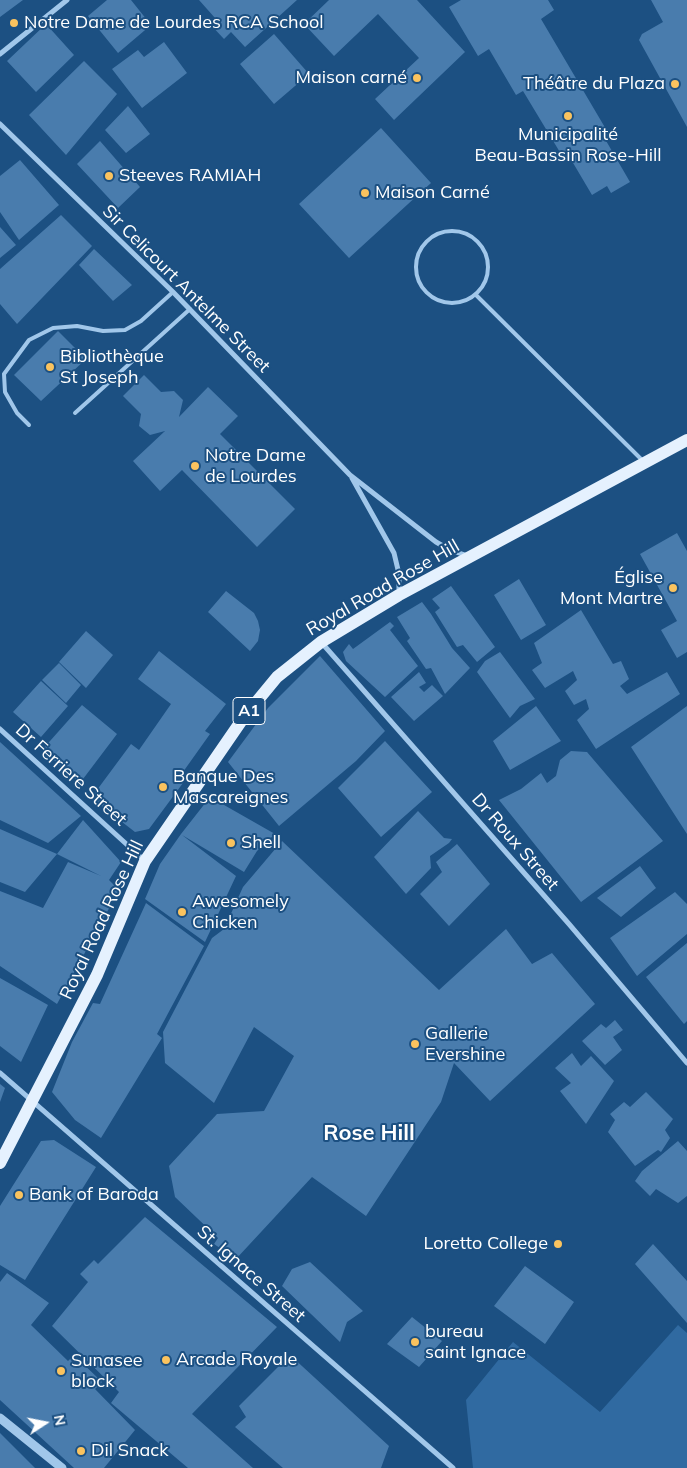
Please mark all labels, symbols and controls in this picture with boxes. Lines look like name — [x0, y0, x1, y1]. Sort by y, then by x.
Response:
place label: Notre Dame de Lourdes RCA School — [24, 12, 323, 34]
marker: Notre Dame de Lourdes RCA School — [8, 17, 20, 29]
place label: Maison carné — [296, 67, 407, 89]
marker: Maison carné — [411, 72, 423, 84]
place label: Théâtre du Plaza — [523, 73, 665, 95]
marker: Théâtre du Plaza — [669, 78, 681, 90]
marker: Municipalité Beau-Bassin Rose-Hill — [562, 110, 574, 122]
place label: Municipalité Beau-Bassin Rose-Hill — [474, 124, 662, 166]
place label: Steeves RAMIAH — [119, 165, 261, 187]
marker: Steeves RAMIAH — [103, 170, 115, 182]
place label: Maison Carné — [375, 182, 490, 204]
marker: Maison Carné — [359, 187, 371, 199]
street label: Sir Celicourt Antelme Street — [98, 201, 274, 377]
place label: Bibliothèque St Joseph — [60, 346, 164, 388]
marker: Bibliothèque St Joseph — [44, 361, 56, 373]
place label: Notre Dame de Lourdes — [205, 445, 306, 488]
marker: Notre Dame de Lourdes — [189, 460, 201, 472]
street label: Royal Road Rose Hill — [303, 535, 463, 641]
place label: Église Mont Martre — [560, 567, 663, 610]
marker: Église Mont Martre — [667, 582, 679, 594]
road number: A1 — [233, 698, 265, 724]
street label: Dr Ferriere Street — [11, 719, 131, 831]
place label: Banque Des Mascareignes — [173, 766, 288, 809]
marker: Banque Des Mascareignes — [157, 781, 169, 793]
street label: Dr Roux Street — [467, 789, 563, 895]
place label: Shell — [241, 832, 281, 854]
street label: Royal Road Rose Hill — [56, 837, 148, 1003]
marker: Shell — [225, 837, 237, 849]
place label: Awesomely Chicken — [192, 891, 289, 934]
marker: Awesomely Chicken — [176, 906, 188, 918]
place label: Gallerie Evershine — [425, 1023, 505, 1066]
marker: Gallerie Evershine — [409, 1038, 421, 1050]
district label: Rose Hill — [323, 1120, 415, 1146]
place label: Bank of Baroda — [29, 1184, 159, 1206]
marker: Bank of Baroda — [13, 1189, 25, 1201]
street label: St. Ignace Street — [192, 1221, 310, 1327]
place label: Loretto College — [424, 1233, 548, 1255]
marker: Loretto College — [552, 1238, 564, 1250]
place label: bureau saint Ignace — [425, 1321, 526, 1364]
marker: bureau saint Ignace — [409, 1336, 421, 1348]
place label: Arcade Royale — [176, 1349, 297, 1371]
place label: Sunasee block — [71, 1350, 142, 1392]
marker: Arcade Royale — [160, 1354, 172, 1366]
marker: Sunasee block — [55, 1365, 67, 1377]
north arrow — [20, 1398, 70, 1448]
text: N — [50, 1413, 70, 1427]
place label: Dil Snack — [91, 1440, 168, 1462]
marker: Dil Snack — [75, 1445, 87, 1457]

